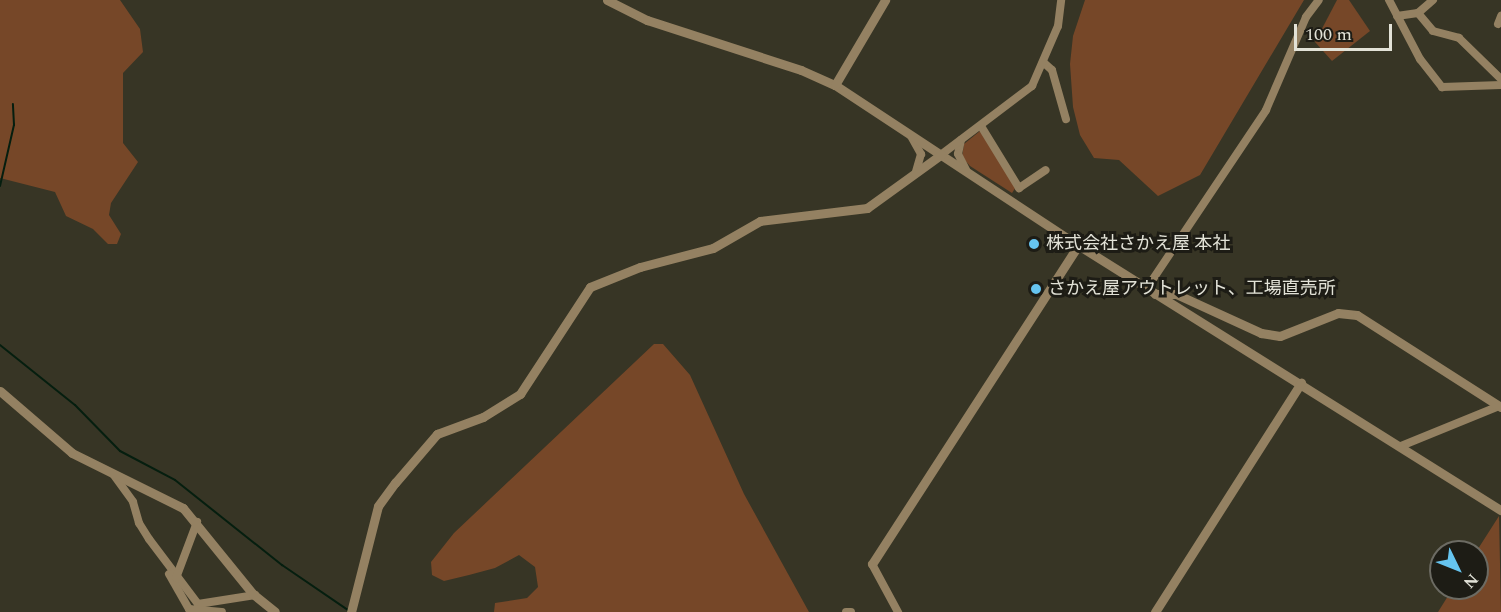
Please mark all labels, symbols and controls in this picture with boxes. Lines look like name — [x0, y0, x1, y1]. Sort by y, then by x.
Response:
scale bar — [1297, 12, 1394, 50]
text: 100 m — [1305, 21, 1352, 48]
place label: 株式会社さかえ屋 本社 — [1046, 233, 1230, 255]
marker: 株式会社さかえ屋 本社 — [1027, 237, 1041, 251]
place label: さかえ屋アウトレット、工場直売所 — [1048, 278, 1336, 300]
marker: さかえ屋アウトレット、工場直売所 — [1029, 282, 1043, 296]
north arrow — [1429, 540, 1489, 600]
text: N — [1457, 568, 1484, 594]

